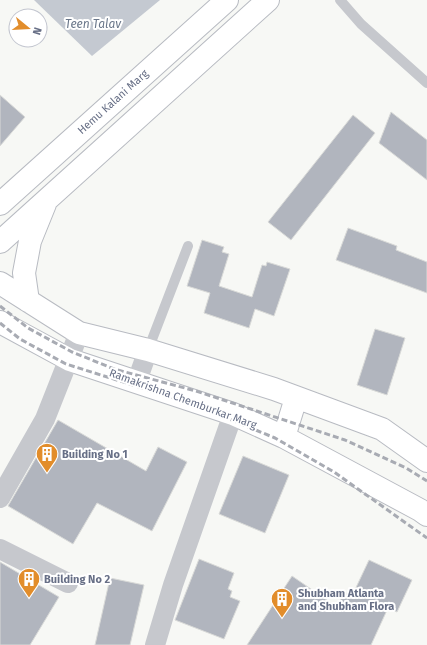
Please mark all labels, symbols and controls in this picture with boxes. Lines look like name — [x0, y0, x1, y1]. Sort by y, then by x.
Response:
north arrow — [8, 8, 48, 48]
water label: Teen Talav — [65, 17, 122, 31]
text: N — [30, 25, 44, 36]
street label: Hemu Kalani Marg — [75, 67, 151, 137]
street label: Ramakrishna Chemburkar Marg — [108, 366, 259, 432]
building icon: Building No 1 — [34, 441, 60, 474]
place label: Building No 1 — [62, 448, 128, 461]
building icon: Building No 2 — [16, 566, 42, 599]
place label: Building No 2 — [44, 573, 110, 586]
building icon: Shubham Atlanta and Shubham Flora — [269, 586, 295, 619]
place label: Shubham Atlanta and Shubham Flora — [298, 587, 394, 613]

